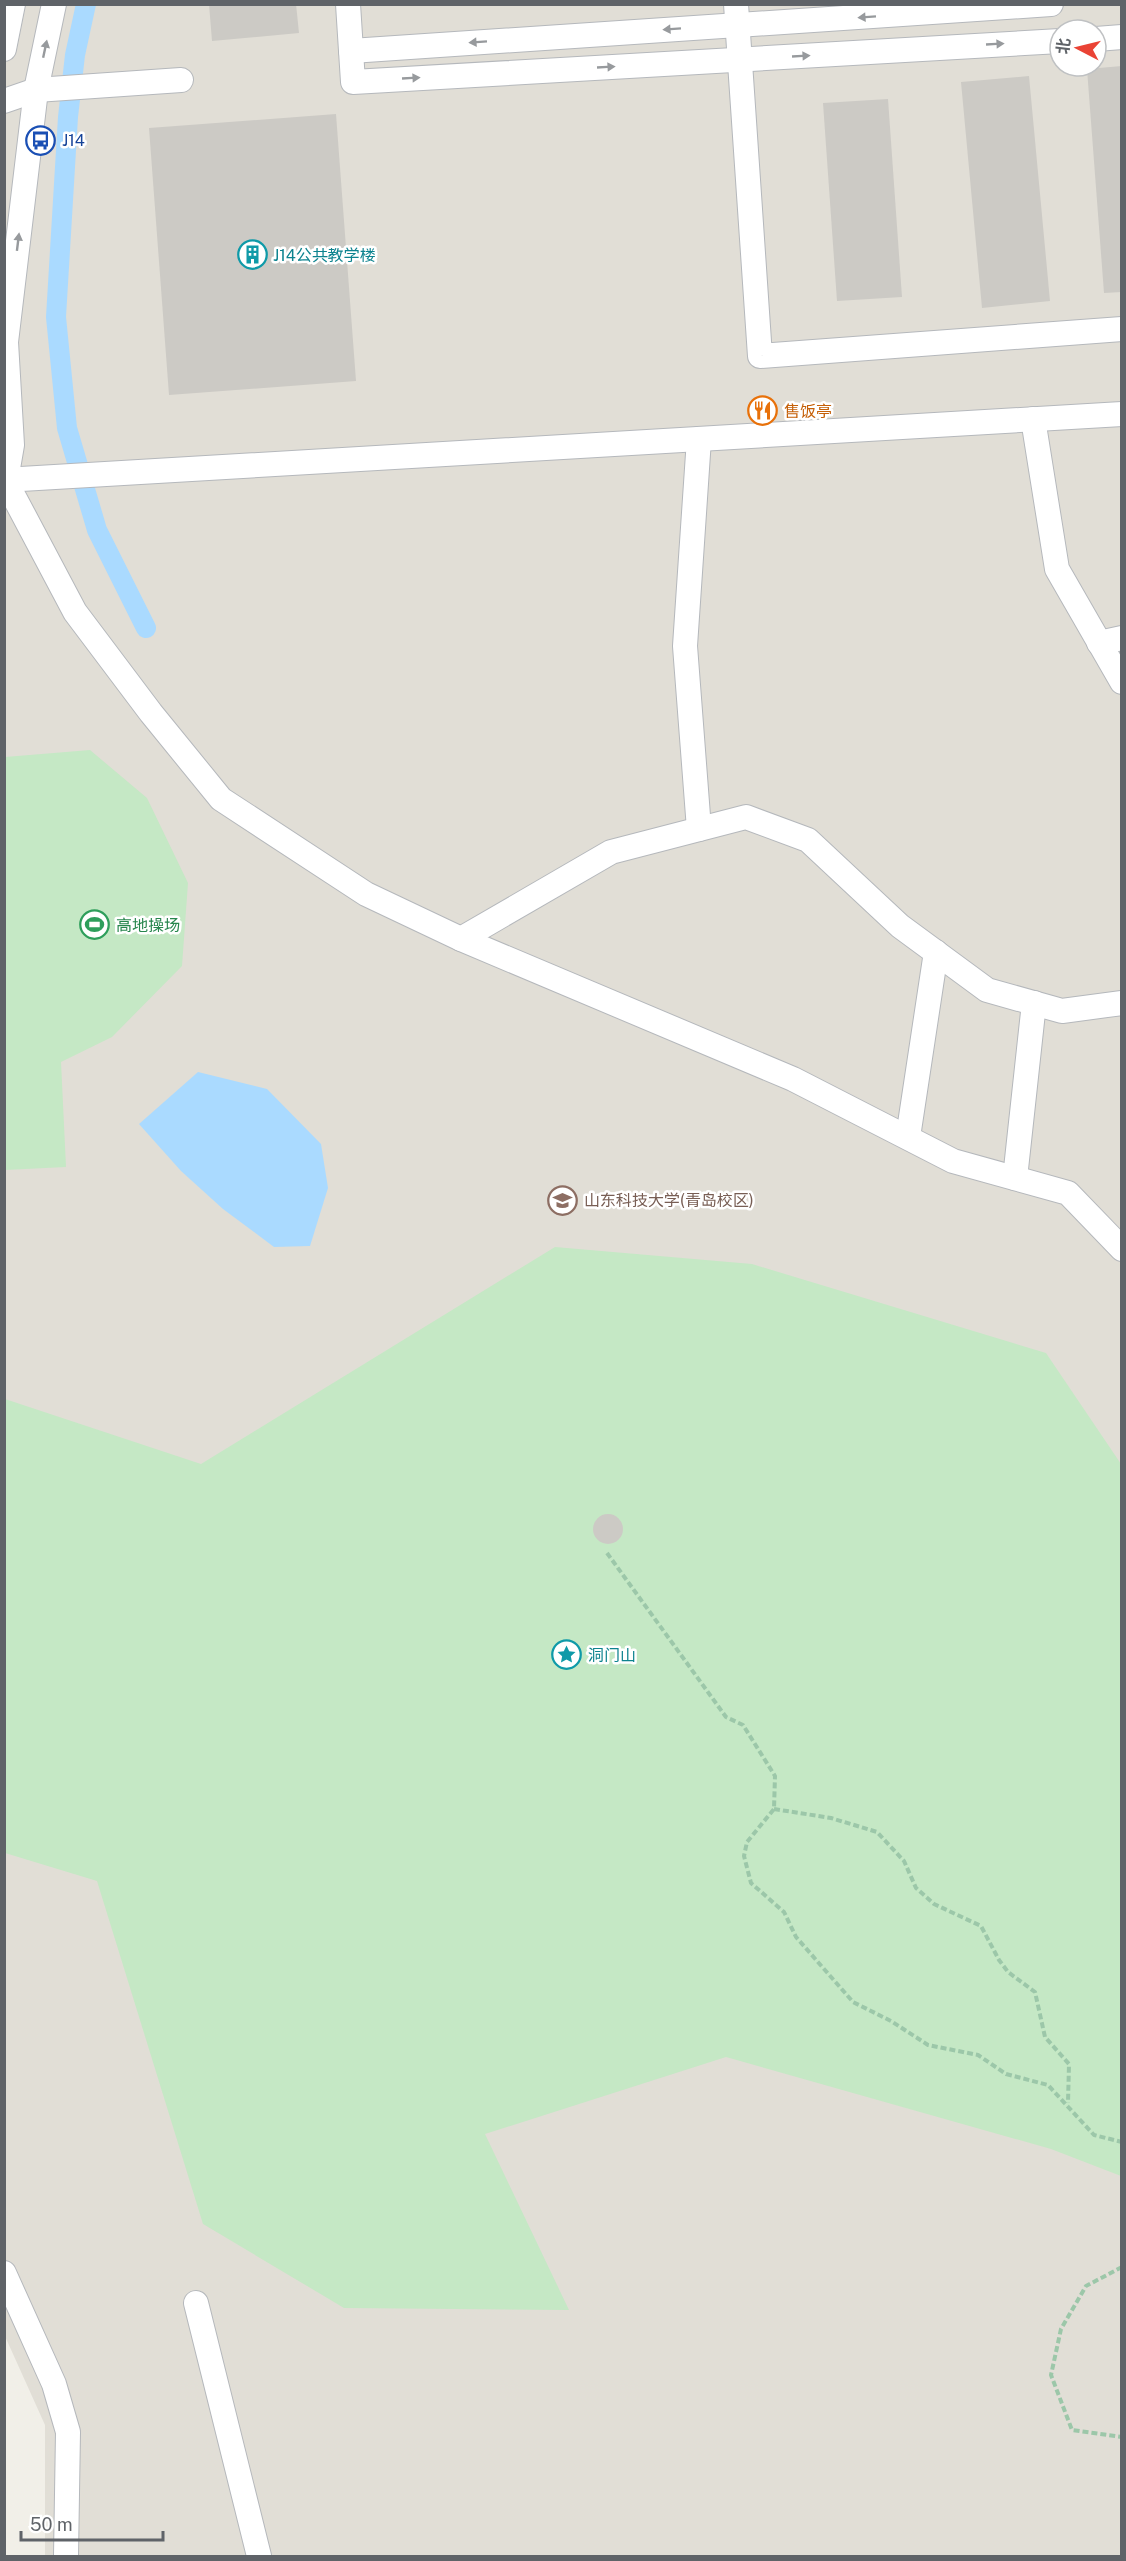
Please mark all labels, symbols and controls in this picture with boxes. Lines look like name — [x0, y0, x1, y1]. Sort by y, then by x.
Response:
one-way arrow — [857, 12, 876, 21]
north arrow — [1048, 18, 1108, 78]
one-way arrow — [663, 25, 682, 34]
one-way arrow — [468, 37, 487, 47]
text: 北 — [1053, 37, 1074, 55]
one-way arrow — [40, 40, 50, 58]
one-way arrow — [986, 40, 1005, 49]
one-way arrow — [791, 51, 810, 60]
one-way arrow — [596, 62, 615, 72]
one-way arrow — [402, 74, 421, 83]
bus stop icon: J14 — [25, 124, 57, 156]
place label: J14 — [62, 131, 85, 150]
one-way arrow — [13, 233, 22, 252]
building icon: J14公共教学楼 — [236, 239, 268, 271]
place label: J14公共教学楼 — [273, 246, 376, 265]
restaurant icon: 售饭亭 — [747, 395, 779, 427]
place label: 售饭亭 — [784, 402, 832, 421]
sports icon: 高地操场 — [79, 909, 111, 941]
place label: 高地操场 — [116, 916, 180, 935]
school or university icon: 山东科技大学(青岛校区) — [547, 1184, 579, 1216]
place label: 山东科技大学(青岛校区) — [584, 1191, 754, 1210]
place icon: 洞门山 — [551, 1639, 583, 1671]
place label: 洞门山 — [588, 1646, 636, 1665]
scale bar — [21, 2504, 164, 2542]
text: 50 m — [30, 2514, 73, 2535]

